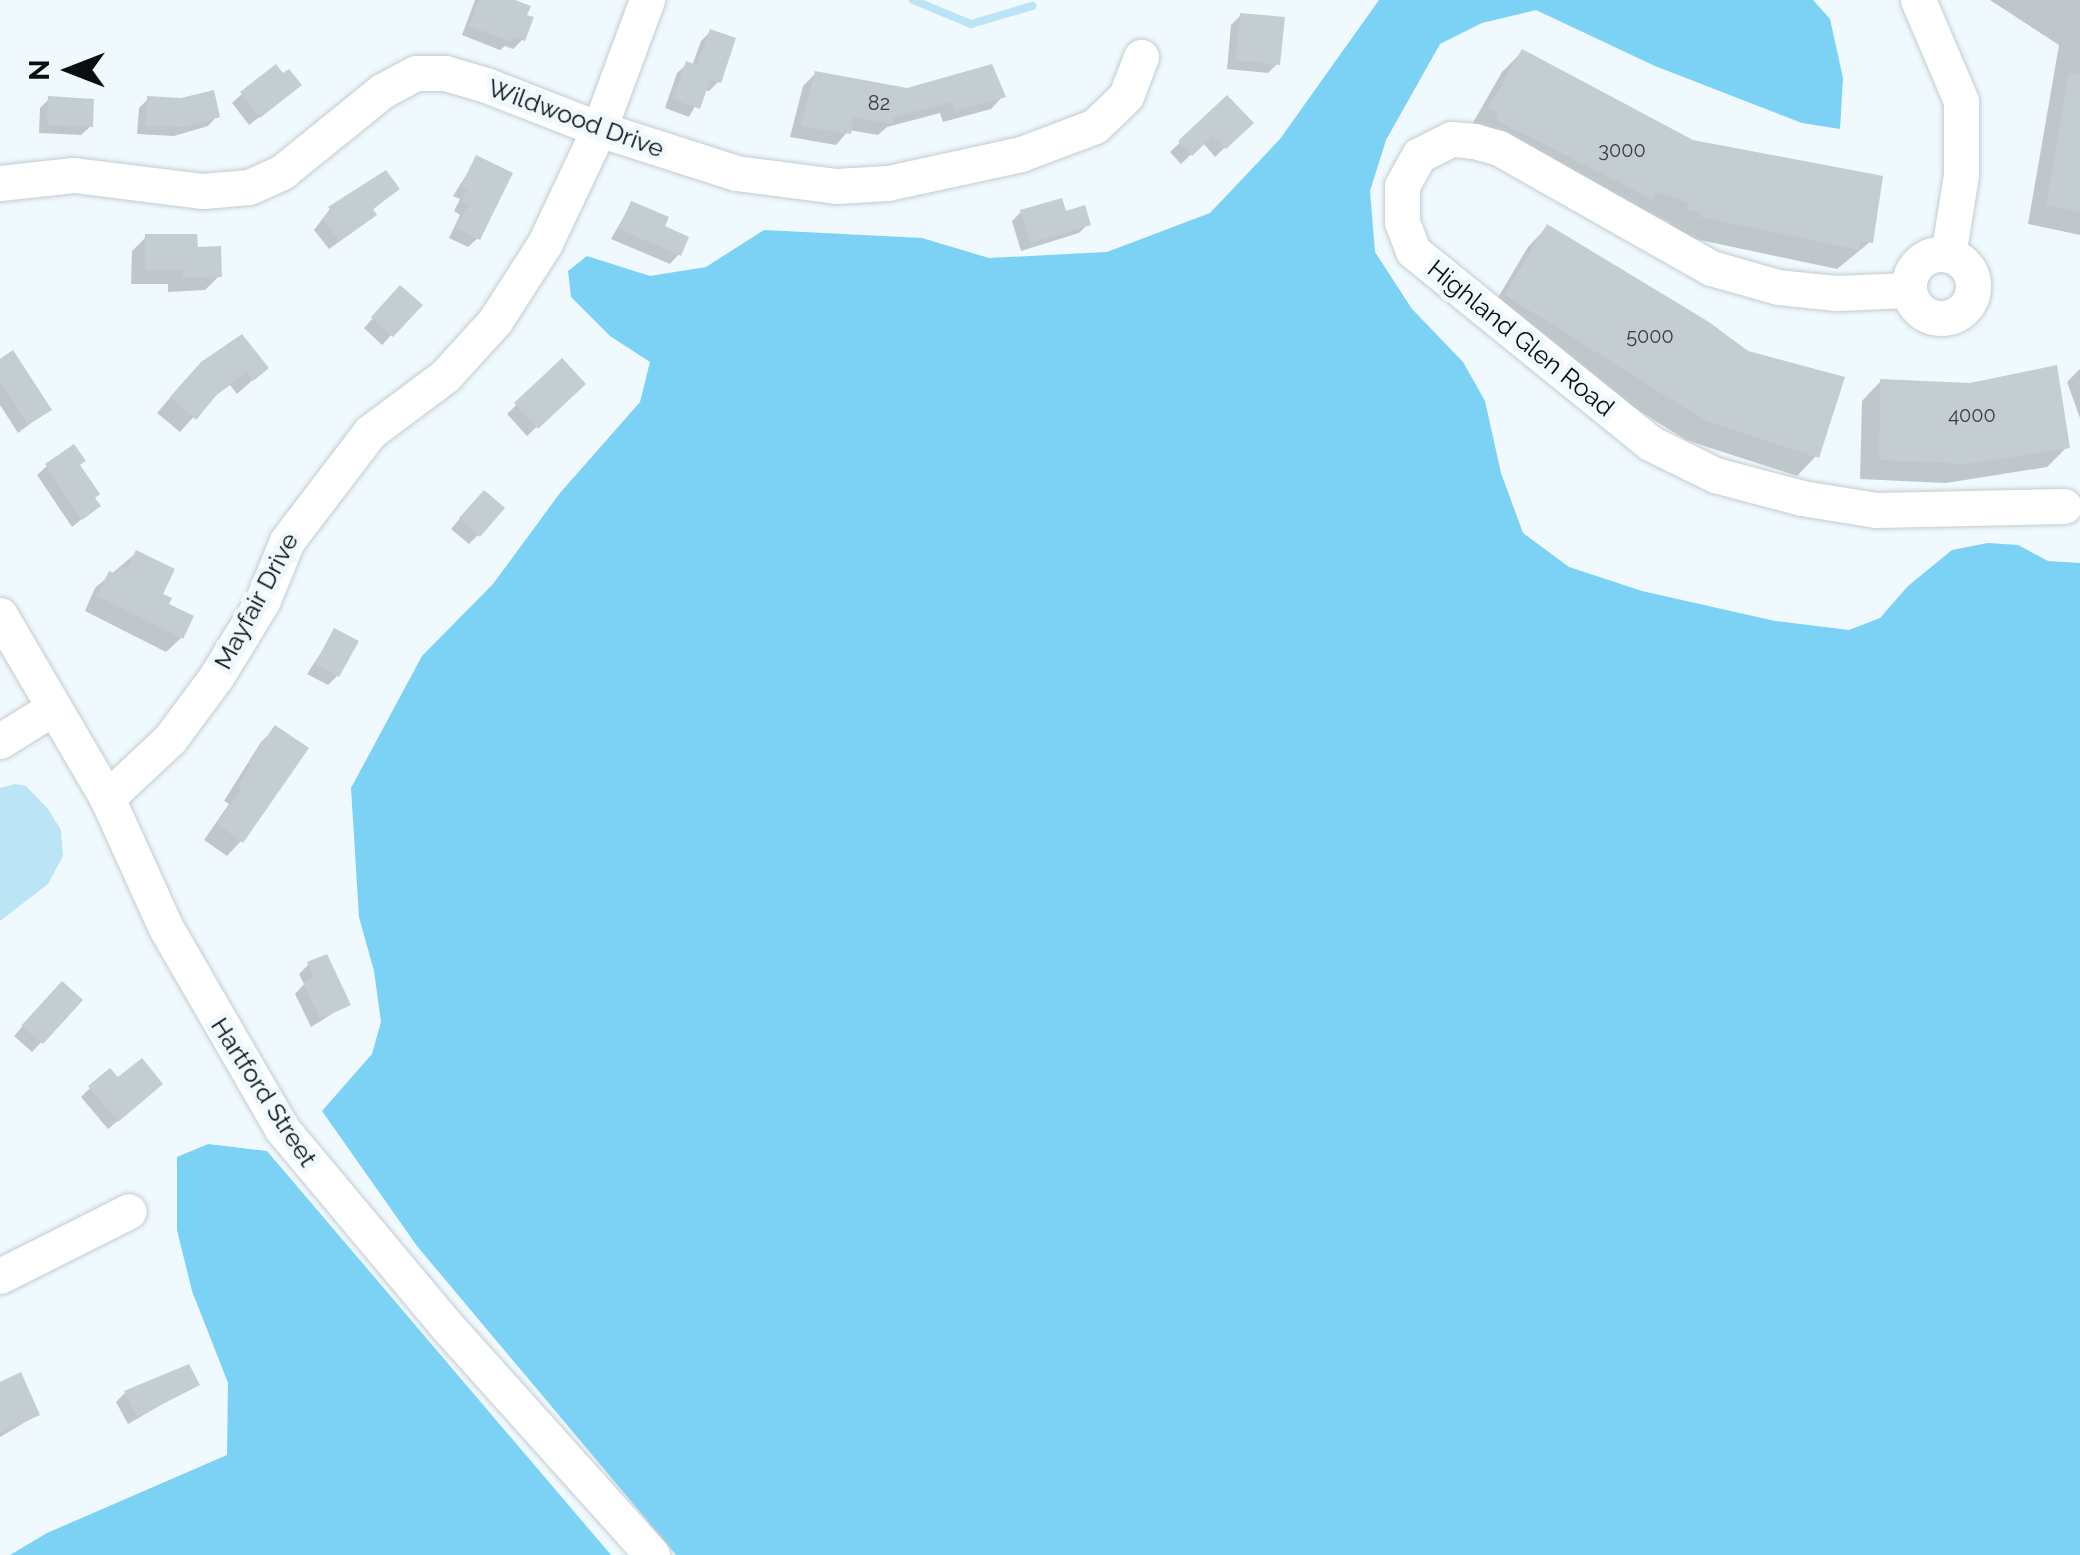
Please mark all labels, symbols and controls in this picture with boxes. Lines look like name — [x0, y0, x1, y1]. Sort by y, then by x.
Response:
north arrow — [20, 20, 120, 120]
text: N — [23, 59, 56, 81]
street label: Wildwood Drive — [484, 72, 668, 164]
house number: 82 — [868, 91, 890, 115]
house number: 3000 — [1598, 138, 1646, 162]
street label: Highland Glen Road — [1422, 254, 1620, 422]
house number: 5000 — [1626, 324, 1674, 348]
house number: 4000 — [1948, 403, 1996, 427]
street label: Mayfair Drive — [207, 527, 305, 675]
street label: Hartford Street — [205, 1012, 323, 1172]

